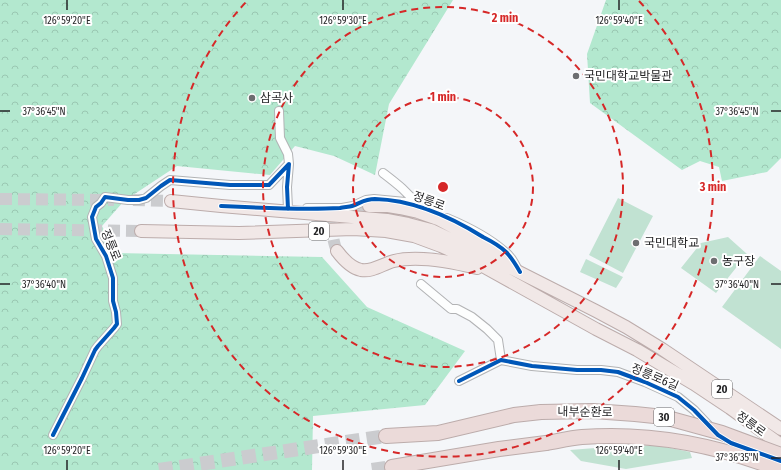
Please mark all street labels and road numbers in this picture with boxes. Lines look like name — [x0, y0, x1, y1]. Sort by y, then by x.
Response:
street label: 정릉로 — [411, 189, 447, 213]
road number: 20 — [309, 222, 329, 240]
street label: 정릉로 — [98, 227, 124, 263]
street label: 정릉로6길 — [629, 361, 681, 393]
road number: 20 — [712, 380, 732, 398]
street label: 내부순환로 — [557, 405, 613, 419]
road number: 30 — [654, 408, 674, 426]
street label: 정릉로 — [733, 409, 769, 439]

